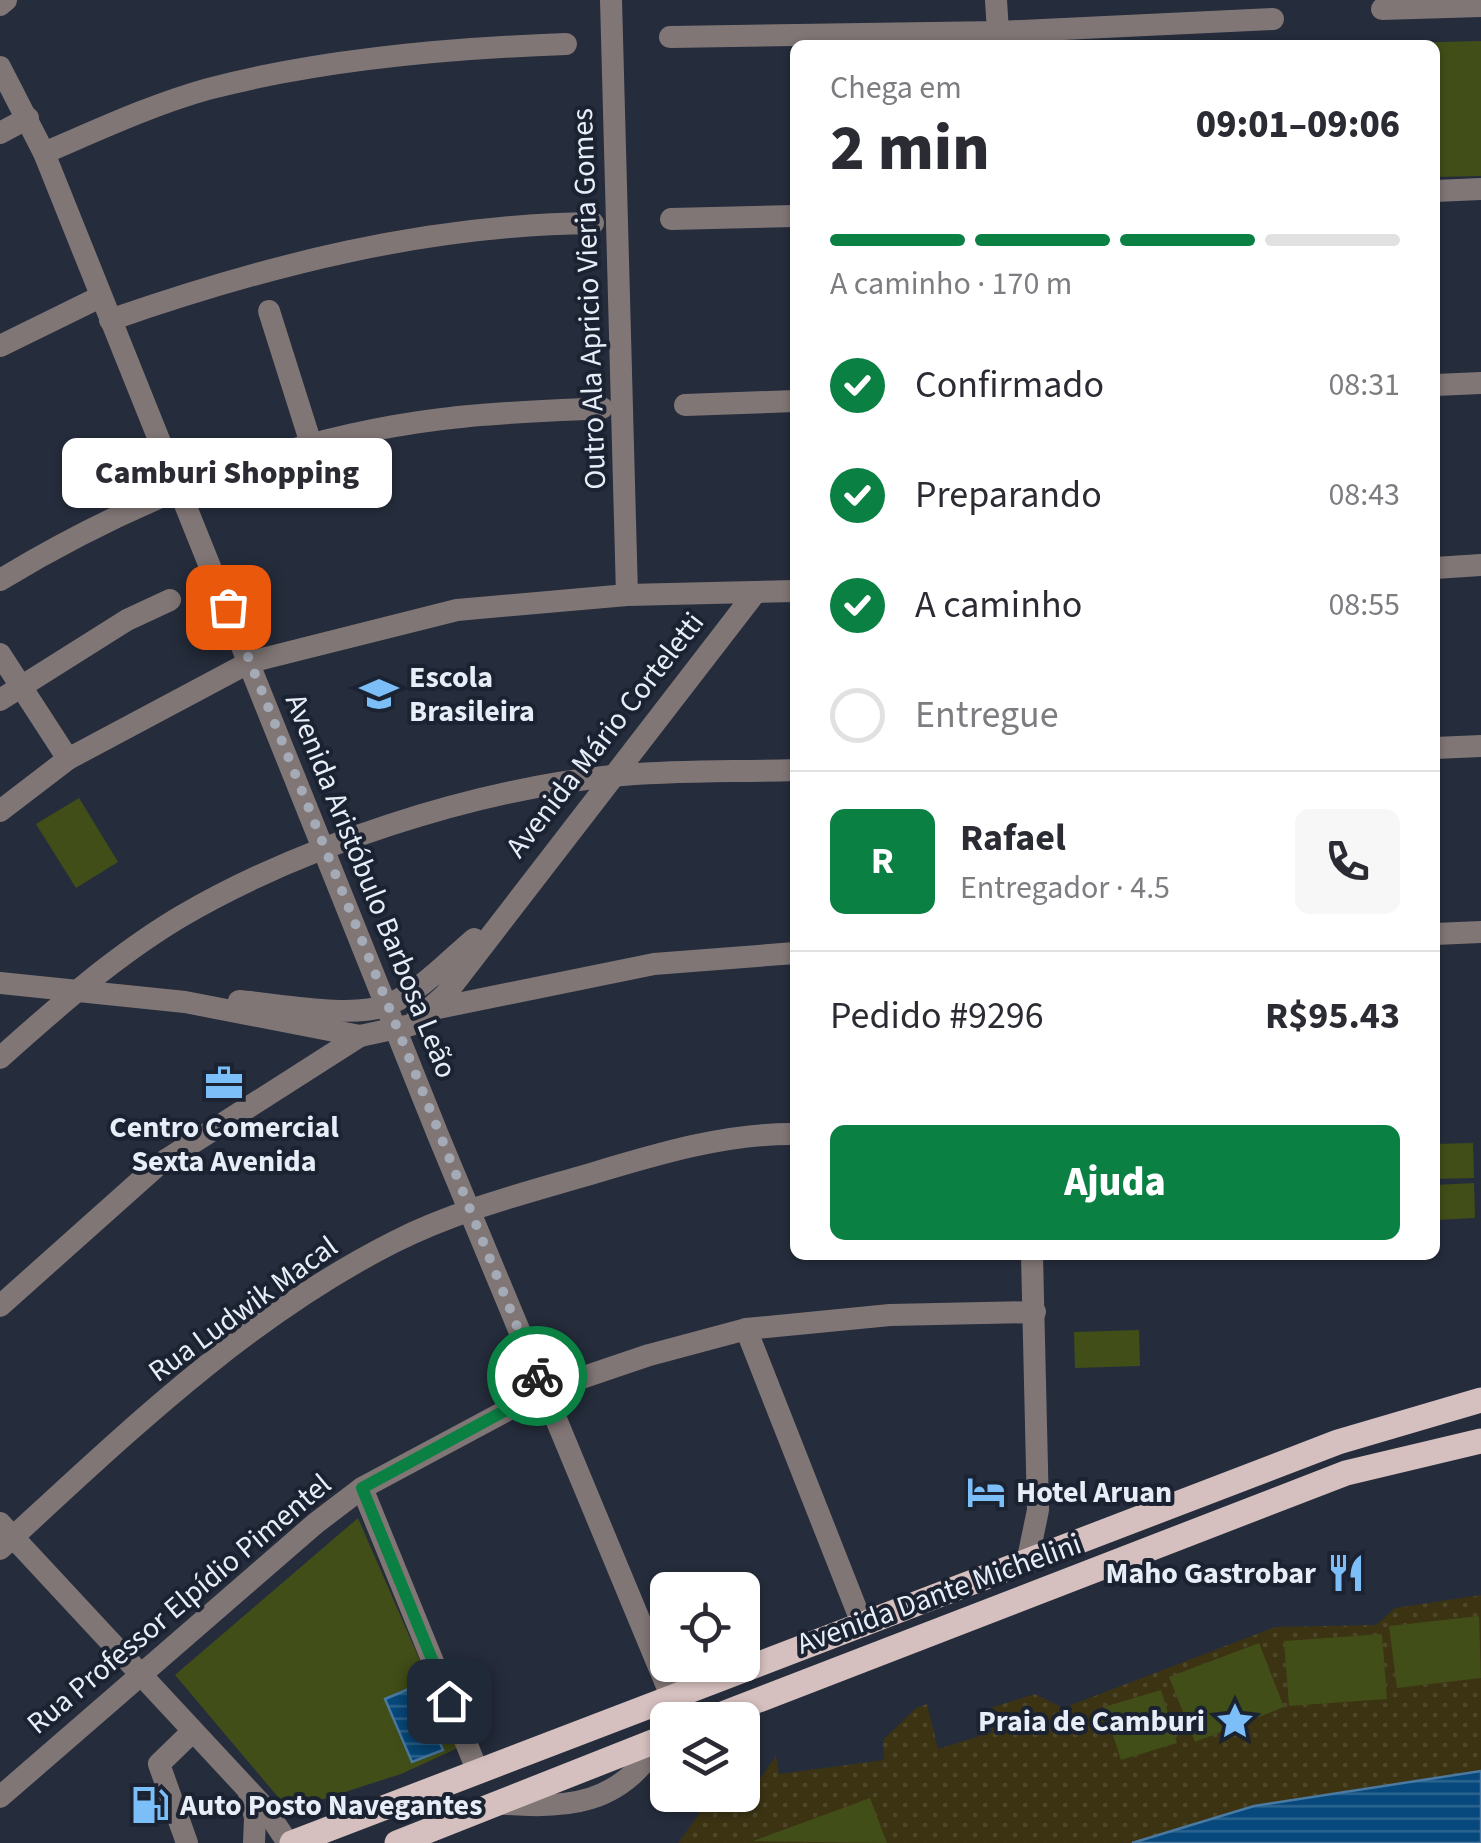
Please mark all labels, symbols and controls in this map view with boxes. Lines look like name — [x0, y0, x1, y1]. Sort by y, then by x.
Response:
text: Chega em — [830, 65, 962, 111]
text: 09:01–09:06 — [1196, 98, 1400, 152]
text: 2 min — [830, 102, 990, 195]
street label: Outro Ala Apricio Vieria Gomes — [561, 108, 617, 490]
text: A caminho · 170 m — [830, 261, 1072, 307]
icon: check — [830, 358, 885, 413]
text: Confirmado — [915, 358, 1104, 412]
text: 08:31 — [1328, 362, 1400, 408]
callout: Camburi Shopping — [63, 437, 393, 507]
text: Camburi Shopping — [95, 450, 359, 496]
icon: check — [830, 468, 885, 523]
text: Preparando — [915, 468, 1102, 522]
text: 08:43 — [1328, 472, 1400, 518]
pin — [186, 565, 271, 650]
icon: check — [830, 578, 885, 633]
text: A caminho — [915, 578, 1082, 632]
icon: bag — [201, 580, 256, 635]
text: 08:55 — [1328, 582, 1400, 628]
street label: Avenida Mário Corteletti — [495, 603, 715, 867]
place label: Escola Brasileira — [409, 656, 535, 733]
school or university icon: Escola Brasileira — [358, 673, 400, 715]
street label: Avenida Aristóbulo Barbosa Leão — [274, 687, 468, 1085]
text: Entregue — [915, 688, 1059, 742]
button: phone — [1295, 809, 1400, 914]
text: Rafael — [960, 811, 1066, 865]
text: R — [871, 834, 894, 888]
text: Entregador · 4.5 — [960, 865, 1170, 911]
text: Pedido #9296 — [830, 989, 1044, 1043]
text: R$95.43 — [1265, 989, 1400, 1043]
office icon: Centro Comercial Sexta Avenida — [203, 1062, 245, 1104]
place label: Centro Comercial Sexta Avenida — [109, 1106, 339, 1183]
button: Ajuda — [830, 1125, 1400, 1240]
street label: Rua Ludwik Macal — [139, 1226, 347, 1392]
courier — [487, 1326, 587, 1426]
icon: bike — [510, 1349, 565, 1404]
street label: Rua Professor Elpídio Pimentel — [18, 1464, 340, 1744]
hotel icon: Hotel Aruan — [965, 1471, 1007, 1513]
place label: Hotel Aruan — [1016, 1471, 1172, 1514]
street label: Avenida Dante Michelini — [791, 1523, 1087, 1665]
place label: Maho Gastrobar — [1106, 1552, 1316, 1595]
restaurant icon: Maho Gastrobar — [1325, 1552, 1367, 1594]
map controls — [650, 1572, 760, 1812]
button: locate — [650, 1572, 760, 1682]
pin — [407, 1659, 492, 1744]
icon: home — [422, 1674, 477, 1729]
place label: Praia de Camburi — [978, 1700, 1205, 1743]
place icon: Praia de Camburi — [1214, 1700, 1256, 1742]
button: layers — [650, 1702, 760, 1812]
fuel station icon: Auto Posto Navegantes — [129, 1784, 171, 1826]
place label: Auto Posto Navegantes — [179, 1784, 482, 1827]

